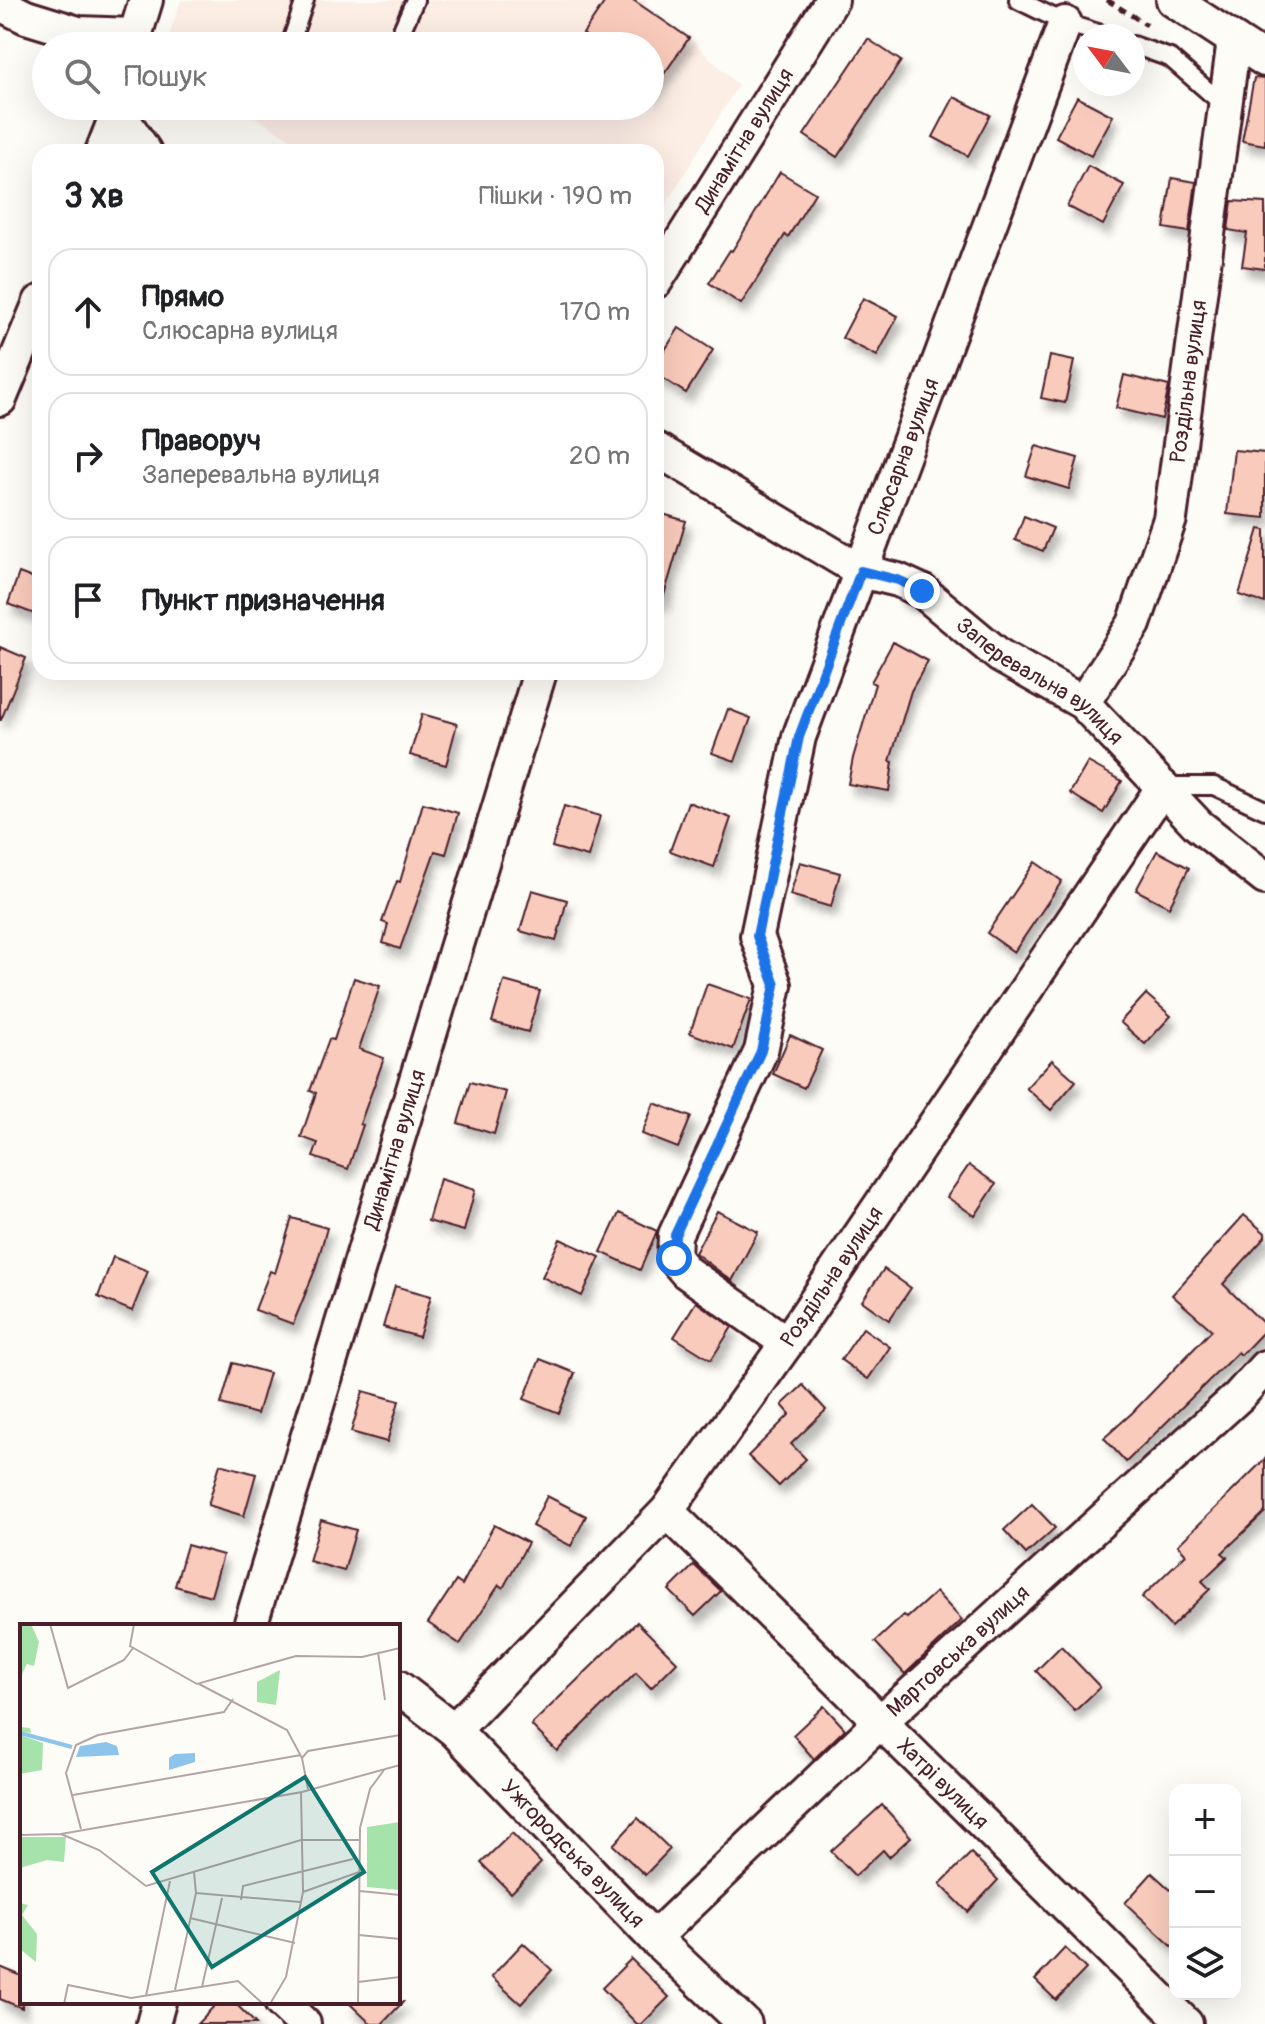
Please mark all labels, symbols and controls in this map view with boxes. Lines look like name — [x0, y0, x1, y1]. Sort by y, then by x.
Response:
north arrow — [1073, 24, 1145, 96]
search box — [32, 32, 664, 120]
icon: search — [60, 54, 104, 98]
text: Пошук — [124, 58, 208, 95]
street label: Динамітна вулиця — [688, 63, 800, 219]
text: 3 хв — [64, 175, 124, 218]
text: Пішки · 190 m — [479, 180, 632, 212]
text: Прямо — [142, 278, 224, 315]
icon: ahead — [66, 290, 110, 334]
text: 170 m — [560, 296, 630, 328]
street label: Роздільна вулиця — [1164, 298, 1213, 464]
text: Слюсарна вулиця — [142, 315, 338, 347]
street label: Слюсарна вулиця — [861, 374, 945, 539]
text: Праворуч — [142, 422, 261, 459]
icon: right — [66, 434, 110, 478]
text: 20 m — [569, 440, 630, 472]
text: Заперевальна вулиця — [142, 459, 380, 491]
route end — [904, 573, 940, 609]
icon: arrive — [66, 578, 110, 622]
text: Пункт призначення — [142, 582, 385, 619]
street label: Заперевальна вулиця — [950, 611, 1129, 751]
street label: Динамітна вулиця — [357, 1066, 432, 1234]
street label: Роздільна вулиця — [774, 1201, 889, 1352]
route start — [656, 1240, 692, 1276]
street label: Мартовська вулиця — [881, 1579, 1035, 1723]
inset map — [20, 1624, 400, 2004]
street label: Хатрі вулиця — [891, 1732, 995, 1835]
street label: Ужгородська вулиця — [495, 1773, 651, 1934]
map controls — [1169, 1784, 1241, 2000]
button: + — [1169, 1784, 1241, 1856]
button: − — [1169, 1856, 1241, 1928]
button: layers — [1169, 1928, 1241, 2000]

